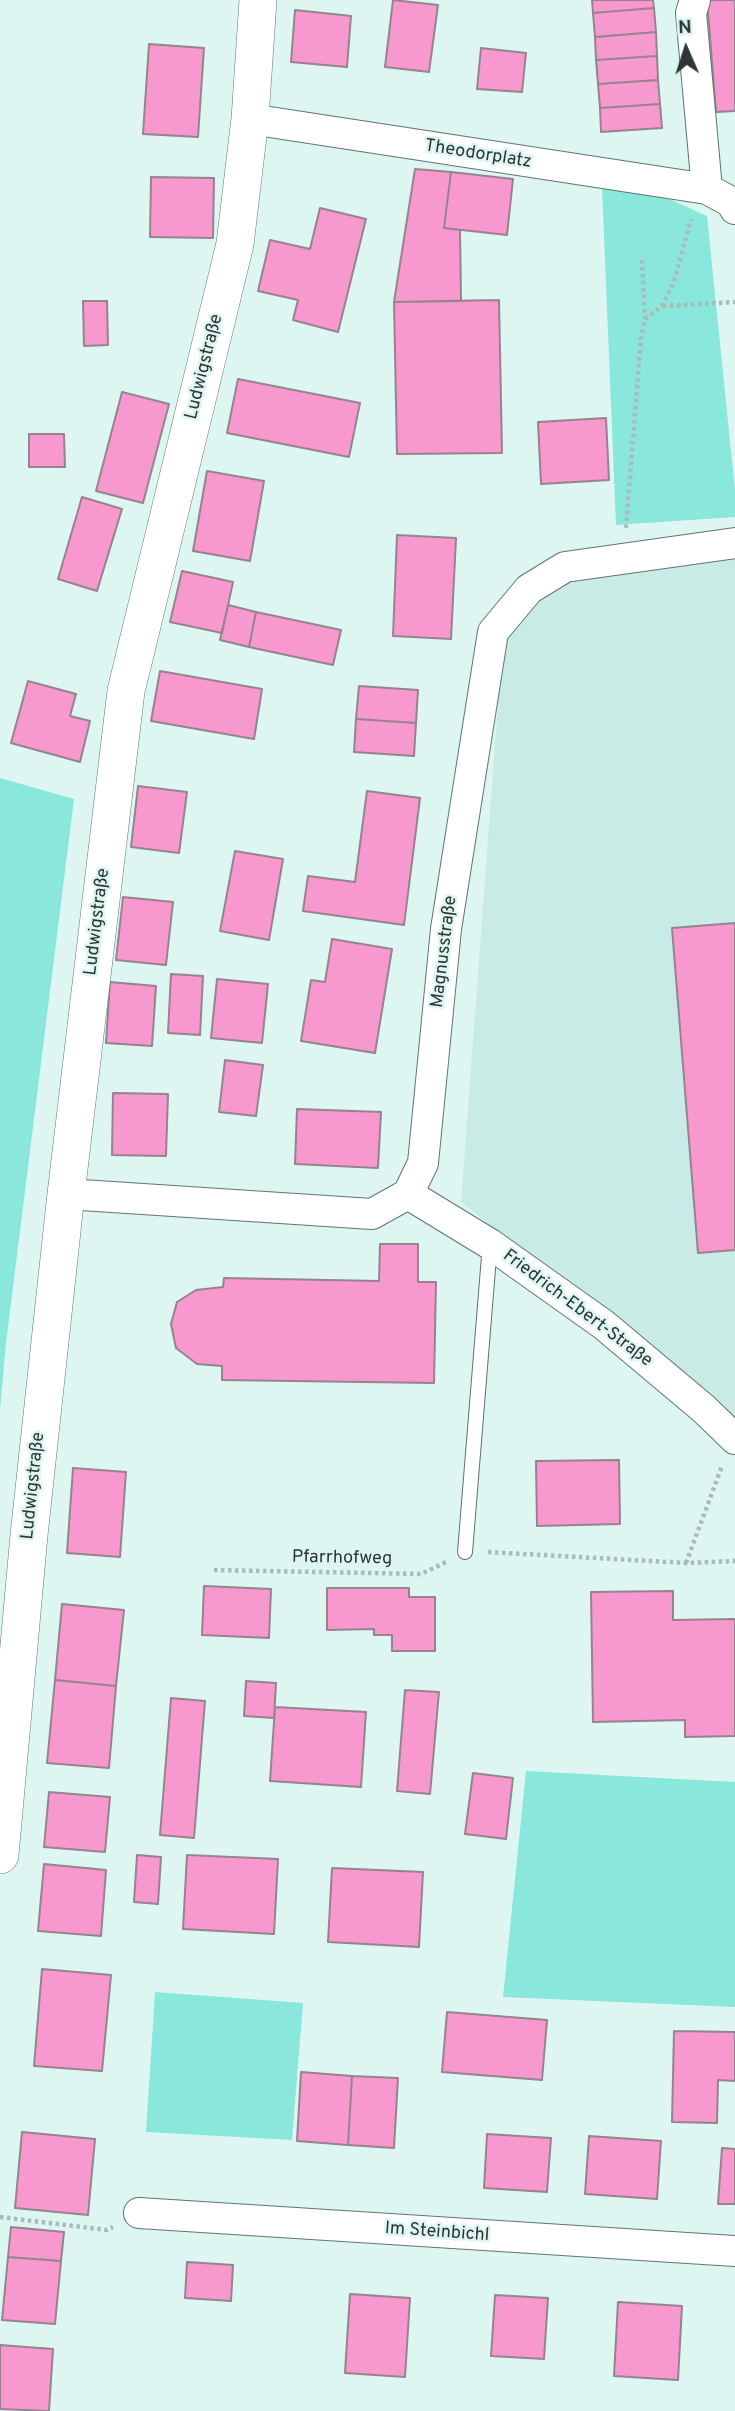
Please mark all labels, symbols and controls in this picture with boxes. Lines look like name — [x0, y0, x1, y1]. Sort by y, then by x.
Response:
north arrow — [651, 14, 721, 84]
text: N — [677, 16, 692, 40]
street label: Theodorplatz — [423, 136, 533, 174]
street label: Ludwigstraße — [181, 312, 229, 422]
street label: Ludwigstraße — [81, 867, 115, 977]
street label: Magnusstraße — [427, 895, 463, 1009]
street label: Friedrich-Ebert-Straße — [498, 1246, 656, 1372]
street label: Ludwigstraße — [18, 1431, 50, 1541]
street label: Pfarrhofweg — [292, 1547, 392, 1571]
street label: Im Steinbichl — [384, 2219, 490, 2247]

